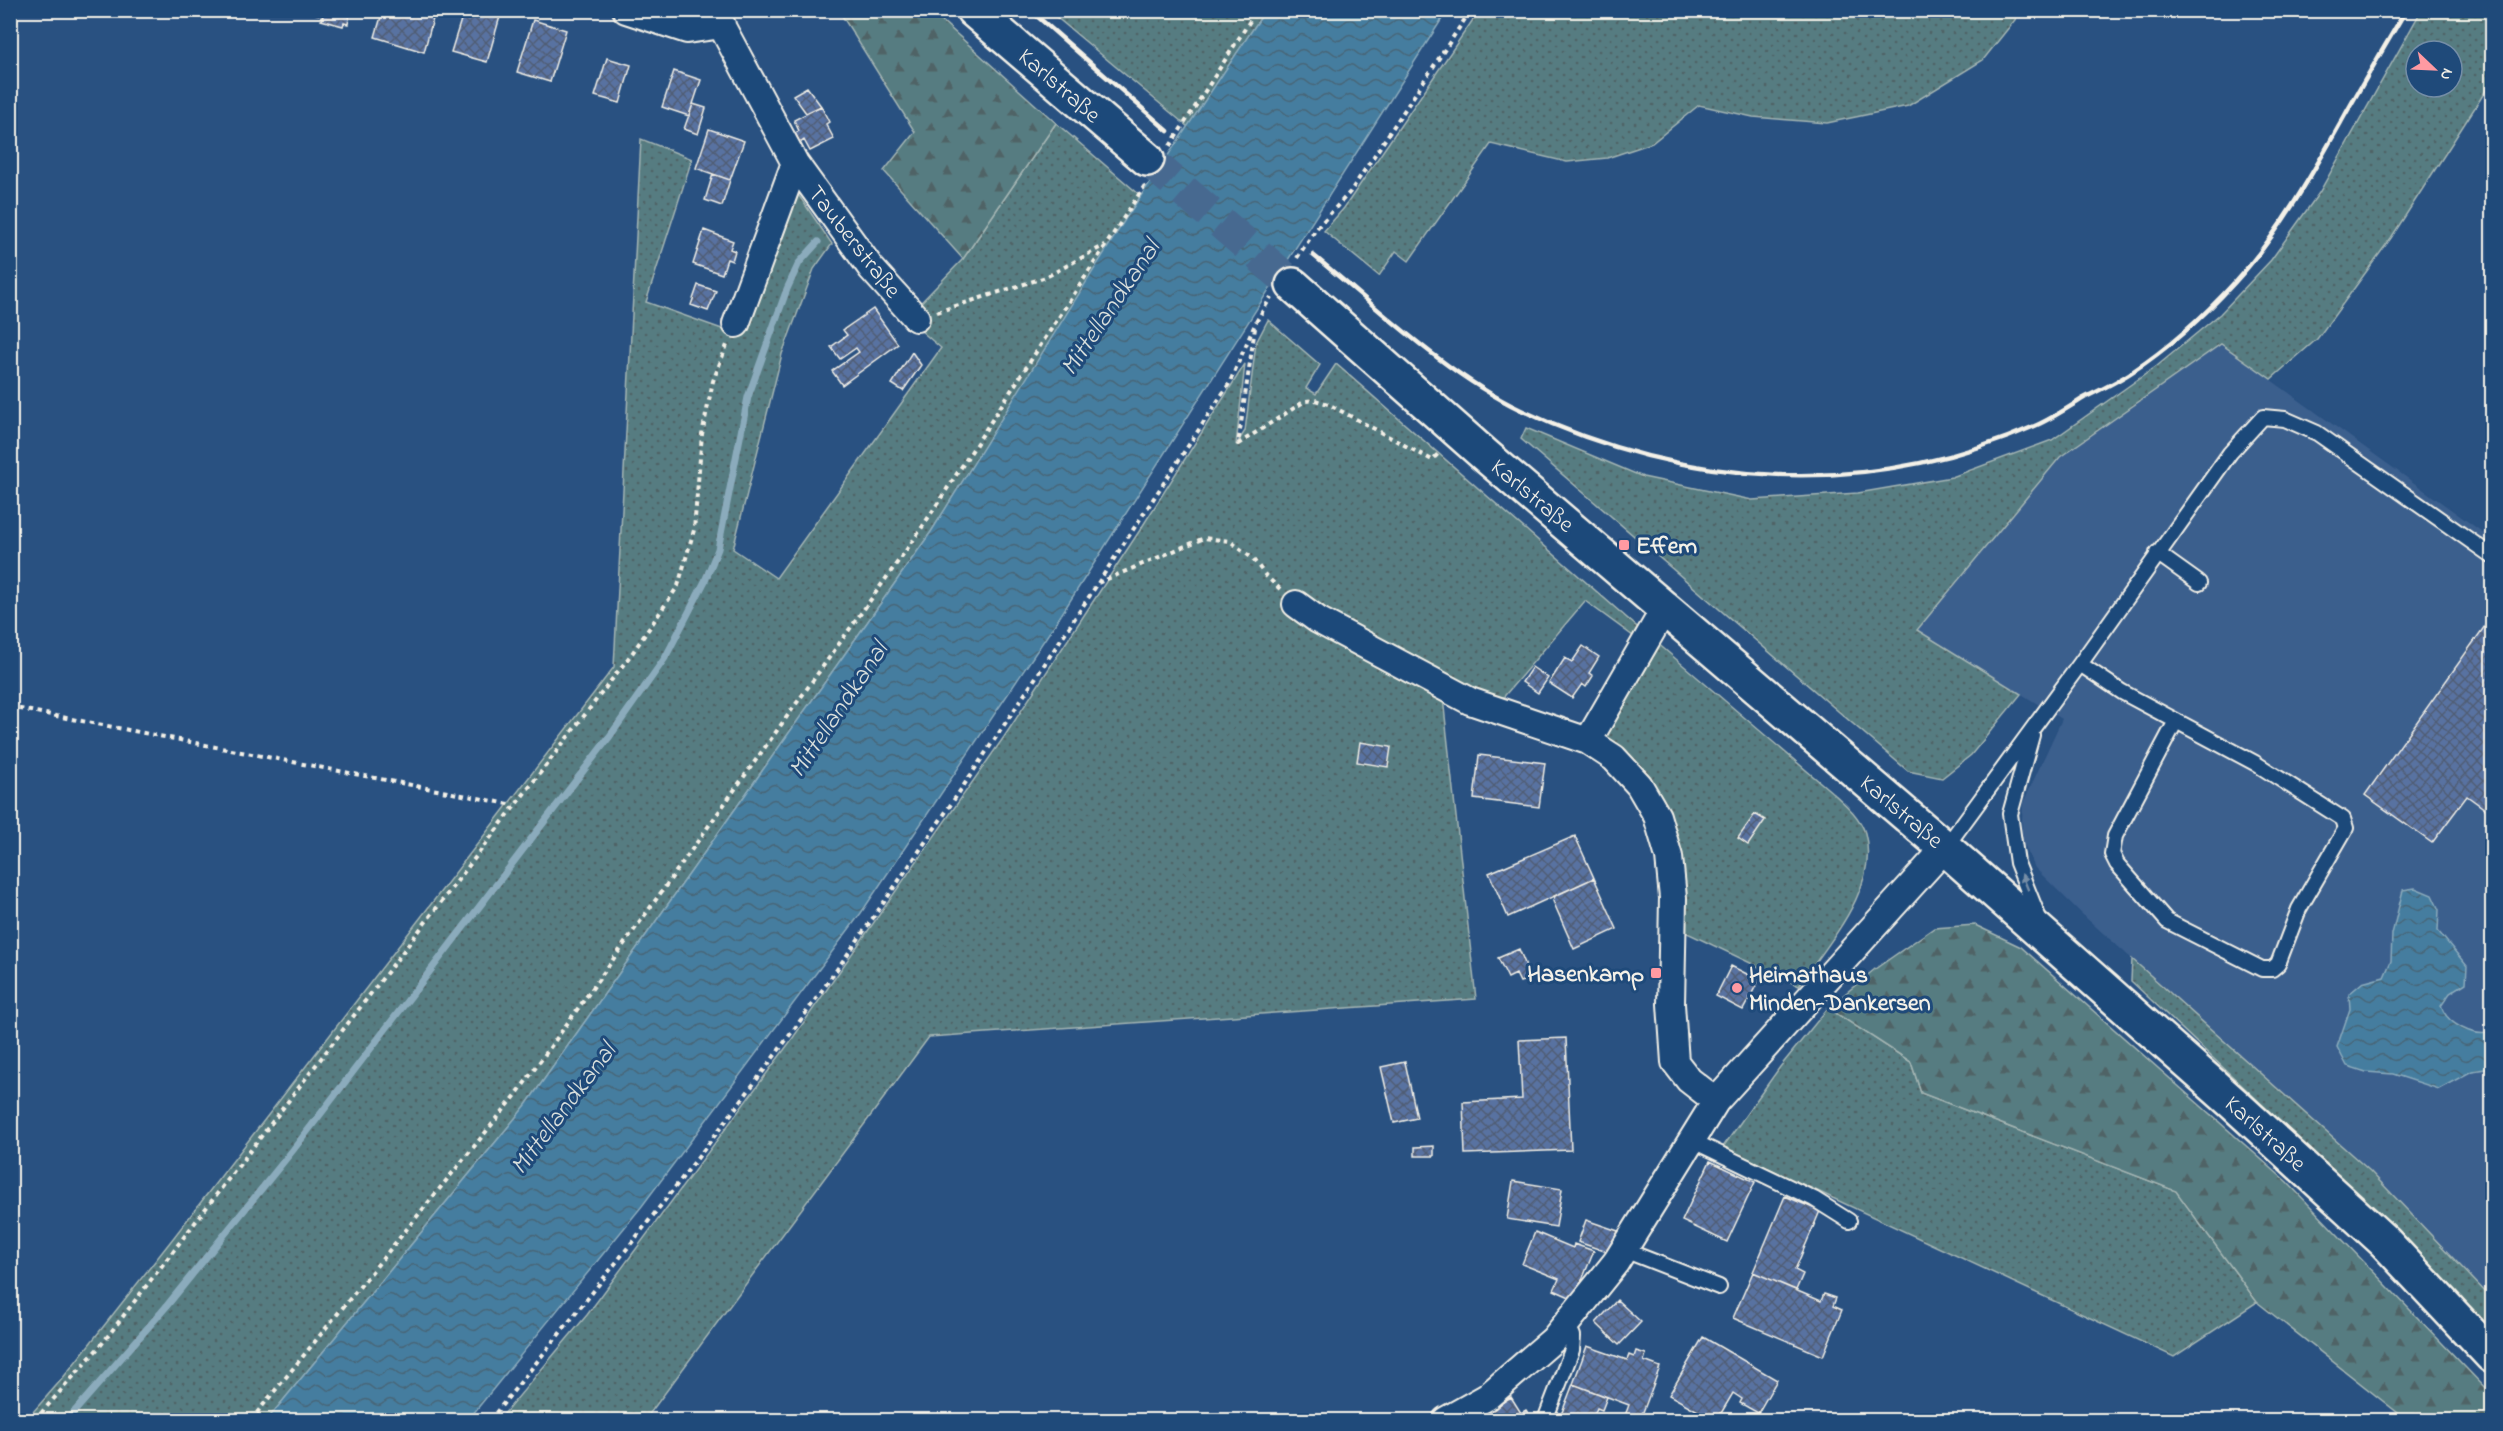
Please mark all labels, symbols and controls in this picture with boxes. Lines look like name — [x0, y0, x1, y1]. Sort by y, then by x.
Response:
north arrow — [2404, 39, 2464, 99]
street label: Karlstraße — [1009, 41, 1108, 133]
text: N — [2433, 64, 2459, 84]
street label: Tauberstraße — [798, 178, 909, 307]
water label: Mittellandkanal — [1052, 231, 1172, 384]
street label: Karlstraße — [1482, 451, 1581, 543]
place label: Effem — [1636, 530, 1698, 565]
marker: Effem — [1617, 538, 1631, 552]
water label: Mittellandkanal — [780, 633, 900, 786]
street label: Karlstraße — [1851, 767, 1950, 859]
one-way arrow — [2019, 873, 2029, 891]
place label: Hasenkamp — [1527, 958, 1644, 993]
place label: Heimathaus Minden-Dankersen — [1749, 959, 1931, 1022]
marker: Hasenkamp — [1649, 966, 1663, 980]
marker: Heimathaus Minden-Dankersen — [1730, 981, 1744, 995]
water label: Mittellandkanal — [502, 1034, 628, 1184]
street label: Karlstraße — [2215, 1088, 2313, 1182]

